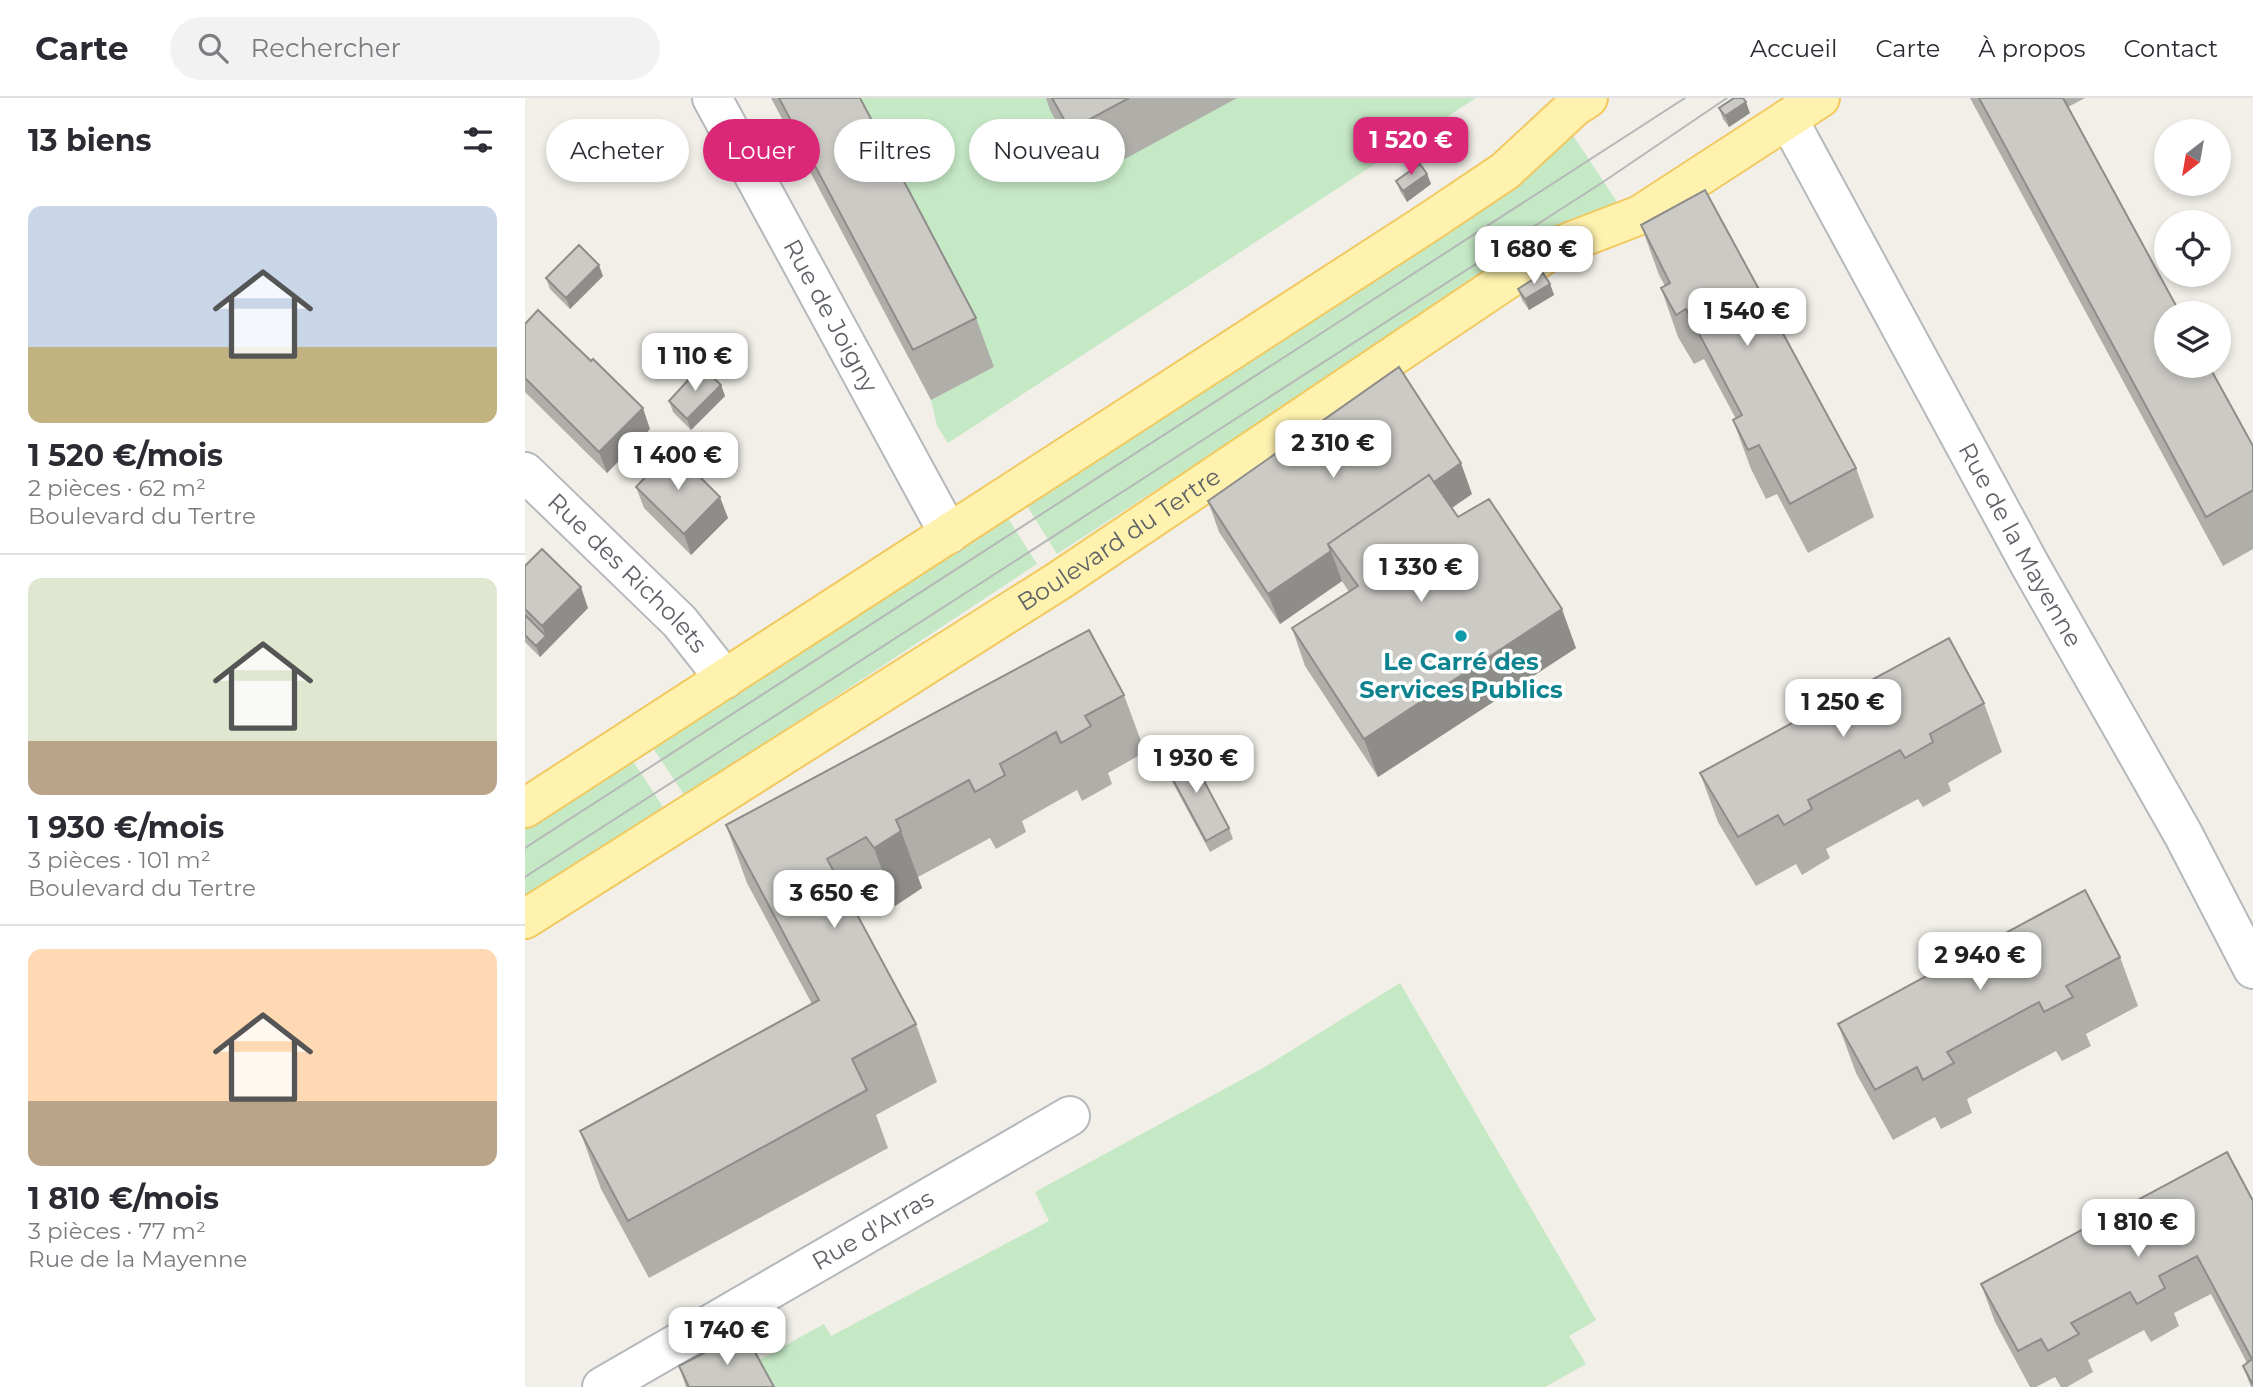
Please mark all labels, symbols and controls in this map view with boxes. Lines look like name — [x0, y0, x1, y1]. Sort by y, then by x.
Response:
search box — [170, 17, 660, 80]
text: Carte — [35, 28, 128, 68]
icon: search — [194, 29, 232, 67]
text: Rechercher — [250, 32, 401, 64]
text: Accueil — [1750, 34, 1837, 63]
text: Carte — [1875, 34, 1940, 63]
text: À propos — [1978, 34, 2085, 63]
text: Contact — [2123, 34, 2218, 63]
pin: 1 520 € — [1346, 118, 1476, 177]
chip: Acheter — [546, 119, 689, 182]
chip: Louer — [703, 119, 820, 182]
chip: Filtres — [834, 119, 955, 182]
chip: Nouveau — [969, 119, 1125, 182]
north arrow — [2154, 119, 2231, 196]
map controls — [2154, 119, 2231, 378]
icon: filters — [459, 121, 497, 159]
text: 13 biens — [28, 122, 151, 159]
text: 1 520 € — [1369, 126, 1453, 154]
button: locate — [2154, 210, 2231, 287]
pin: 1 680 € — [1469, 226, 1599, 286]
street label: Rue de Joigny — [778, 234, 884, 397]
text: 1 680 € — [1491, 235, 1577, 263]
icon: home — [200, 251, 326, 377]
pin: 1 540 € — [1682, 288, 1812, 348]
text: 1 540 € — [1704, 297, 1790, 325]
button: layers — [2154, 301, 2231, 378]
pin: 1 110 € — [630, 334, 760, 393]
text: 1 110 € — [658, 342, 732, 370]
pin: 2 310 € — [1268, 420, 1398, 480]
text: 2 310 € — [1291, 429, 1375, 457]
pin: 1 400 € — [613, 432, 743, 492]
text: 1 520 €/mois — [28, 437, 223, 474]
street label: Rue de la Mayenne — [1952, 437, 2089, 652]
text: 1 400 € — [634, 441, 722, 469]
street label: Boulevard du Tertre — [1012, 461, 1226, 617]
text: 2 pièces · 62 m² — [28, 474, 206, 502]
street label: Rue des Richolets — [542, 487, 714, 658]
text: Boulevard du Tertre — [28, 502, 256, 530]
pin: 1 330 € — [1356, 545, 1486, 604]
text: 1 330 € — [1379, 553, 1463, 581]
icon: home — [200, 623, 326, 749]
marker: Le Carré des Services Publics — [1453, 628, 1469, 644]
place label: Le Carré des Services Publics — [1359, 647, 1563, 704]
pin: 1 250 € — [1778, 680, 1908, 739]
text: 1 250 € — [1801, 688, 1885, 716]
pin: 1 930 € — [1131, 736, 1261, 795]
text: 1 930 € — [1154, 744, 1238, 772]
text: 1 930 €/mois — [28, 809, 224, 846]
text: 3 pièces · 101 m² — [28, 846, 211, 874]
pin: 3 650 € — [769, 870, 899, 930]
text: Boulevard du Tertre — [28, 874, 256, 902]
text: 3 650 € — [789, 879, 879, 907]
pin: 2 940 € — [1915, 932, 2045, 992]
text: 2 940 € — [1934, 941, 2026, 969]
icon: home — [200, 994, 326, 1120]
text: 1 810 €/mois — [28, 1180, 219, 1217]
street label: Rue d'Arras — [807, 1183, 939, 1276]
pin: 1 810 € — [2073, 1200, 2203, 1259]
text: 1 810 € — [2098, 1208, 2178, 1236]
text: 3 pièces · 77 m² — [28, 1217, 206, 1245]
text: Rue de la Mayenne — [28, 1245, 247, 1273]
pin: 1 740 € — [662, 1308, 792, 1367]
text: 1 740 € — [685, 1316, 769, 1344]

